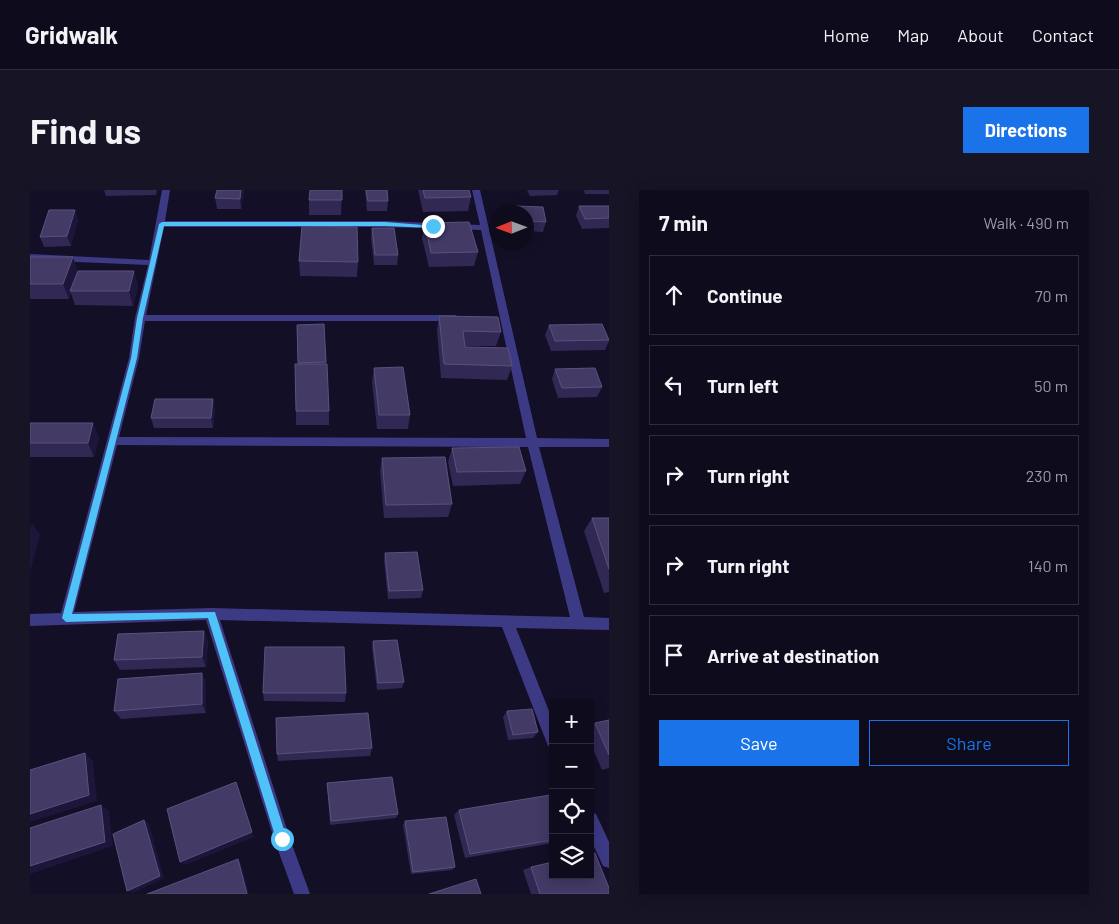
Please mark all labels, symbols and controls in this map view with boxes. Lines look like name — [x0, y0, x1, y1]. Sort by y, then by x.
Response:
text: Gridwalk — [25, 20, 118, 49]
text: Home — [823, 24, 869, 46]
text: Map — [897, 24, 929, 46]
text: About — [957, 24, 1004, 46]
text: Contact — [1032, 24, 1094, 46]
button: Directions — [963, 107, 1089, 153]
text: Find us — [30, 109, 141, 151]
north arrow — [489, 205, 534, 250]
text: 7 min — [659, 210, 708, 235]
text: Walk · 490 m — [983, 213, 1069, 232]
route end — [422, 215, 445, 238]
icon: ahead — [660, 281, 688, 309]
text: Continue — [707, 284, 783, 307]
text: 70 m — [1035, 286, 1068, 305]
icon: left — [660, 371, 688, 399]
text: Turn left — [707, 374, 778, 397]
text: 50 m — [1034, 376, 1068, 395]
icon: right — [660, 461, 688, 489]
text: Turn right — [707, 464, 789, 487]
text: 230 m — [1026, 466, 1068, 485]
icon: right — [660, 551, 688, 579]
text: Turn right — [707, 554, 789, 577]
text: 140 m — [1028, 556, 1068, 575]
icon: arrive — [660, 641, 688, 669]
text: Arrive at destination — [707, 644, 879, 667]
map controls — [549, 699, 594, 879]
button: + — [549, 699, 594, 744]
button: Save — [659, 720, 859, 766]
button: Share — [869, 720, 1069, 766]
button: − — [549, 744, 594, 789]
button: locate — [549, 789, 594, 834]
route start — [271, 828, 294, 851]
button: layers — [549, 834, 594, 879]

